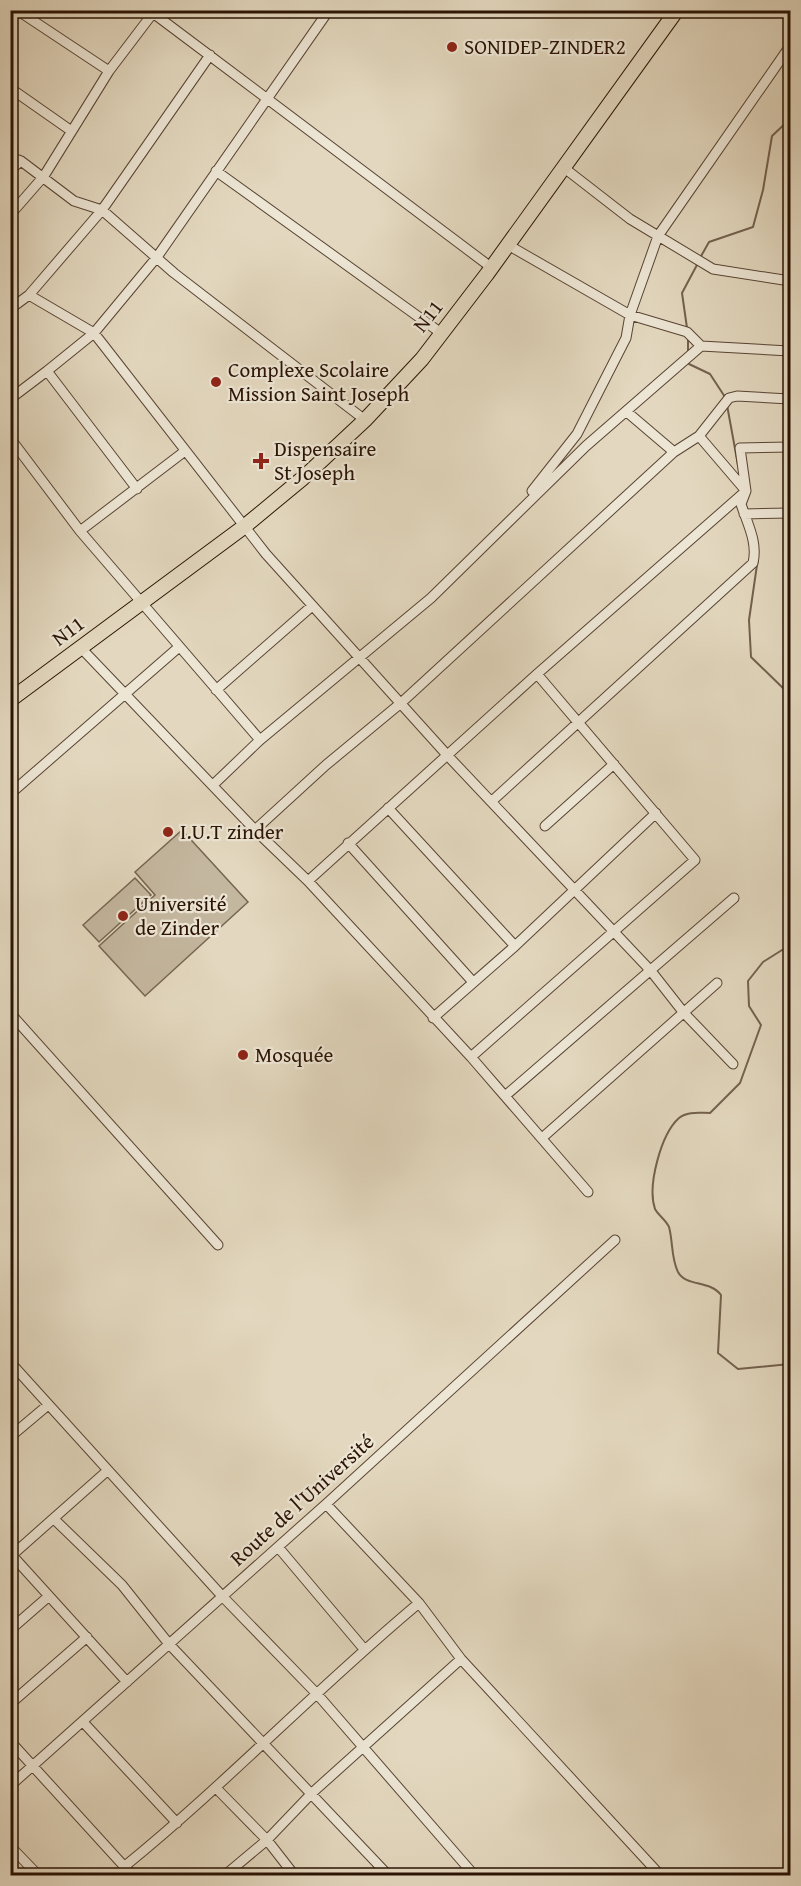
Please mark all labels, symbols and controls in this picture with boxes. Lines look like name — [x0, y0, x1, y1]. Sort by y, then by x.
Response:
place label: SONIDEP-ZINDER2 — [464, 31, 626, 62]
marker: SONIDEP-ZINDER2 — [445, 40, 459, 54]
street label: N11 — [405, 293, 450, 339]
place label: Complexe Scolaire Mission Saint Joseph — [228, 354, 410, 409]
marker: Complexe Scolaire Mission Saint Joseph — [209, 375, 223, 389]
place label: Dispensaire St Joseph — [274, 433, 376, 488]
marker: Dispensaire St Joseph — [252, 452, 270, 470]
street label: N11 — [45, 608, 91, 653]
place label: I.U.T zinder — [180, 816, 284, 847]
marker: I.U.T zinder — [161, 825, 175, 839]
place label: Université de Zinder — [135, 888, 227, 943]
marker: Université de Zinder — [116, 909, 130, 923]
place label: Mosquée — [255, 1039, 334, 1070]
marker: Mosquée — [236, 1048, 250, 1062]
street label: Route de l'Université — [223, 1426, 381, 1573]

